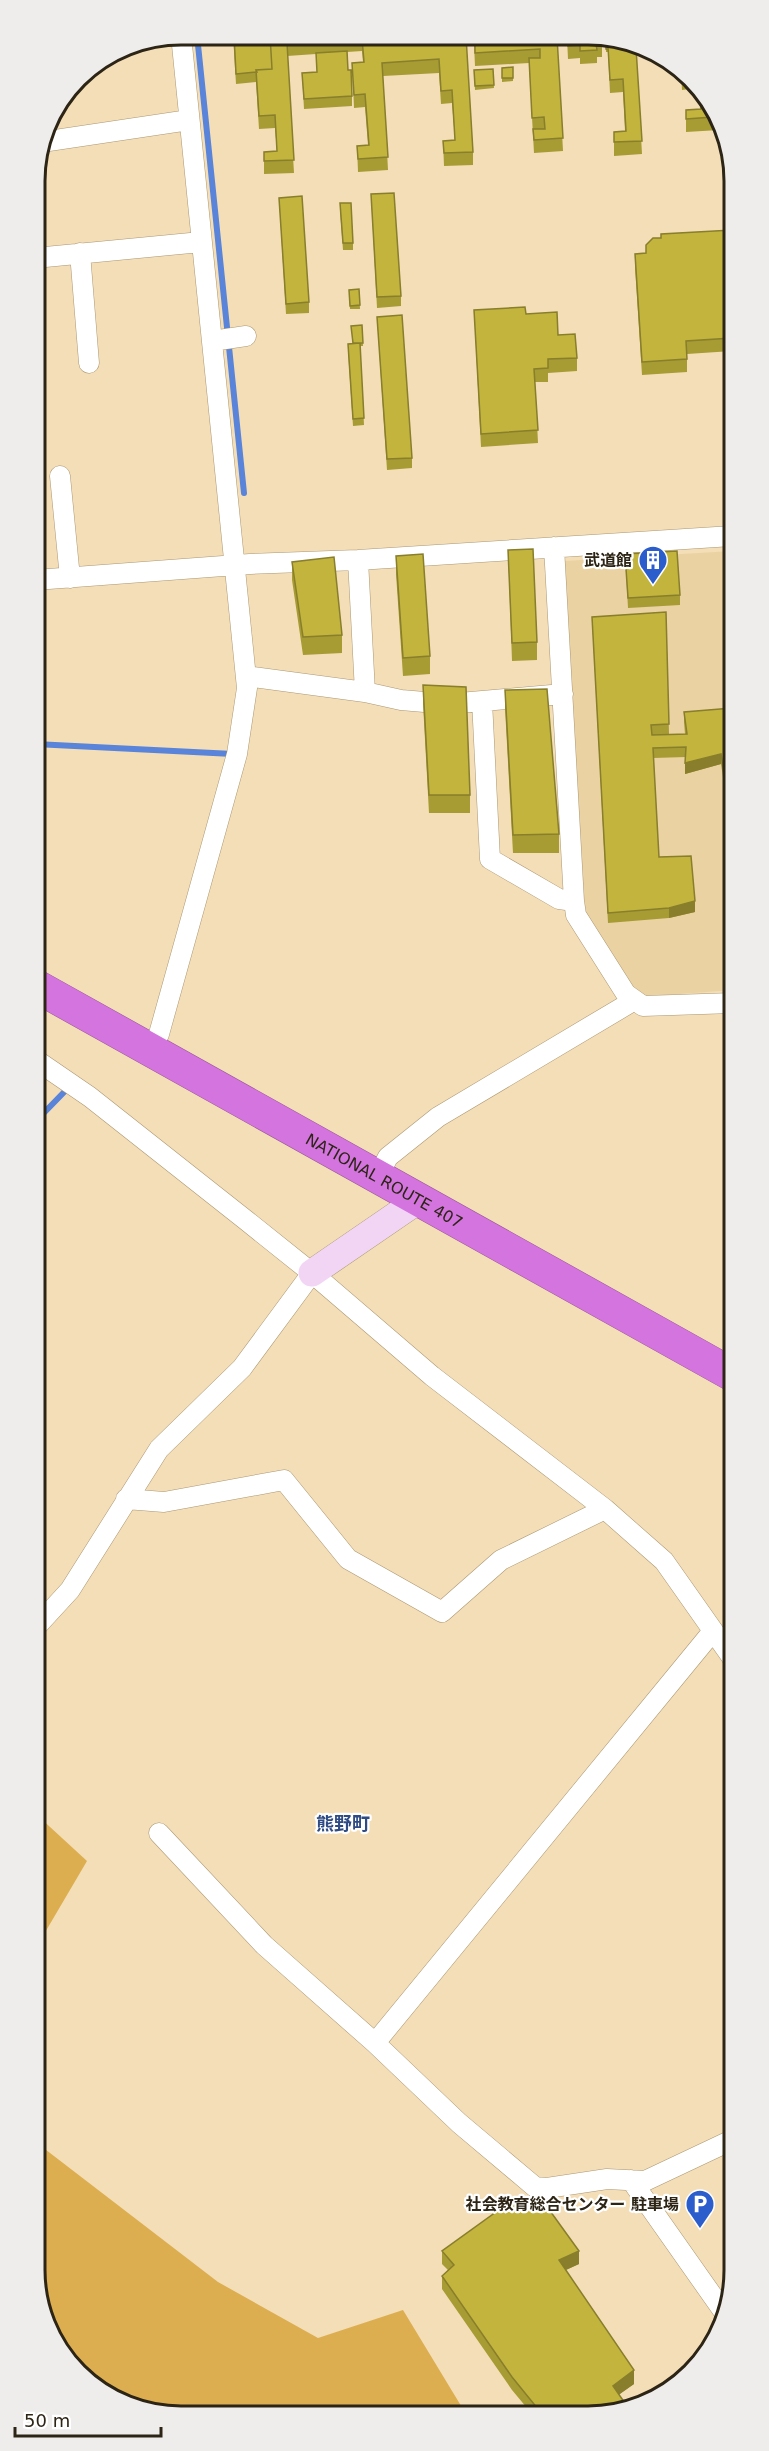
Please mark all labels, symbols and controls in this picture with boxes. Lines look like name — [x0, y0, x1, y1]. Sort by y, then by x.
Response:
building icon: 武道館 — [637, 544, 669, 586]
place label: 武道館 — [584, 551, 632, 570]
street label: NATIONAL ROUTE 407 — [302, 1130, 466, 1232]
district label: 熊野町 — [316, 1813, 370, 1834]
parking icon: 社会教育総合センター 駐車場 — [684, 2188, 716, 2230]
place label: 社会教育総合センター 駐車場 — [465, 2195, 679, 2214]
scale bar — [15, 2400, 160, 2438]
text: 50 m — [24, 2410, 70, 2431]

